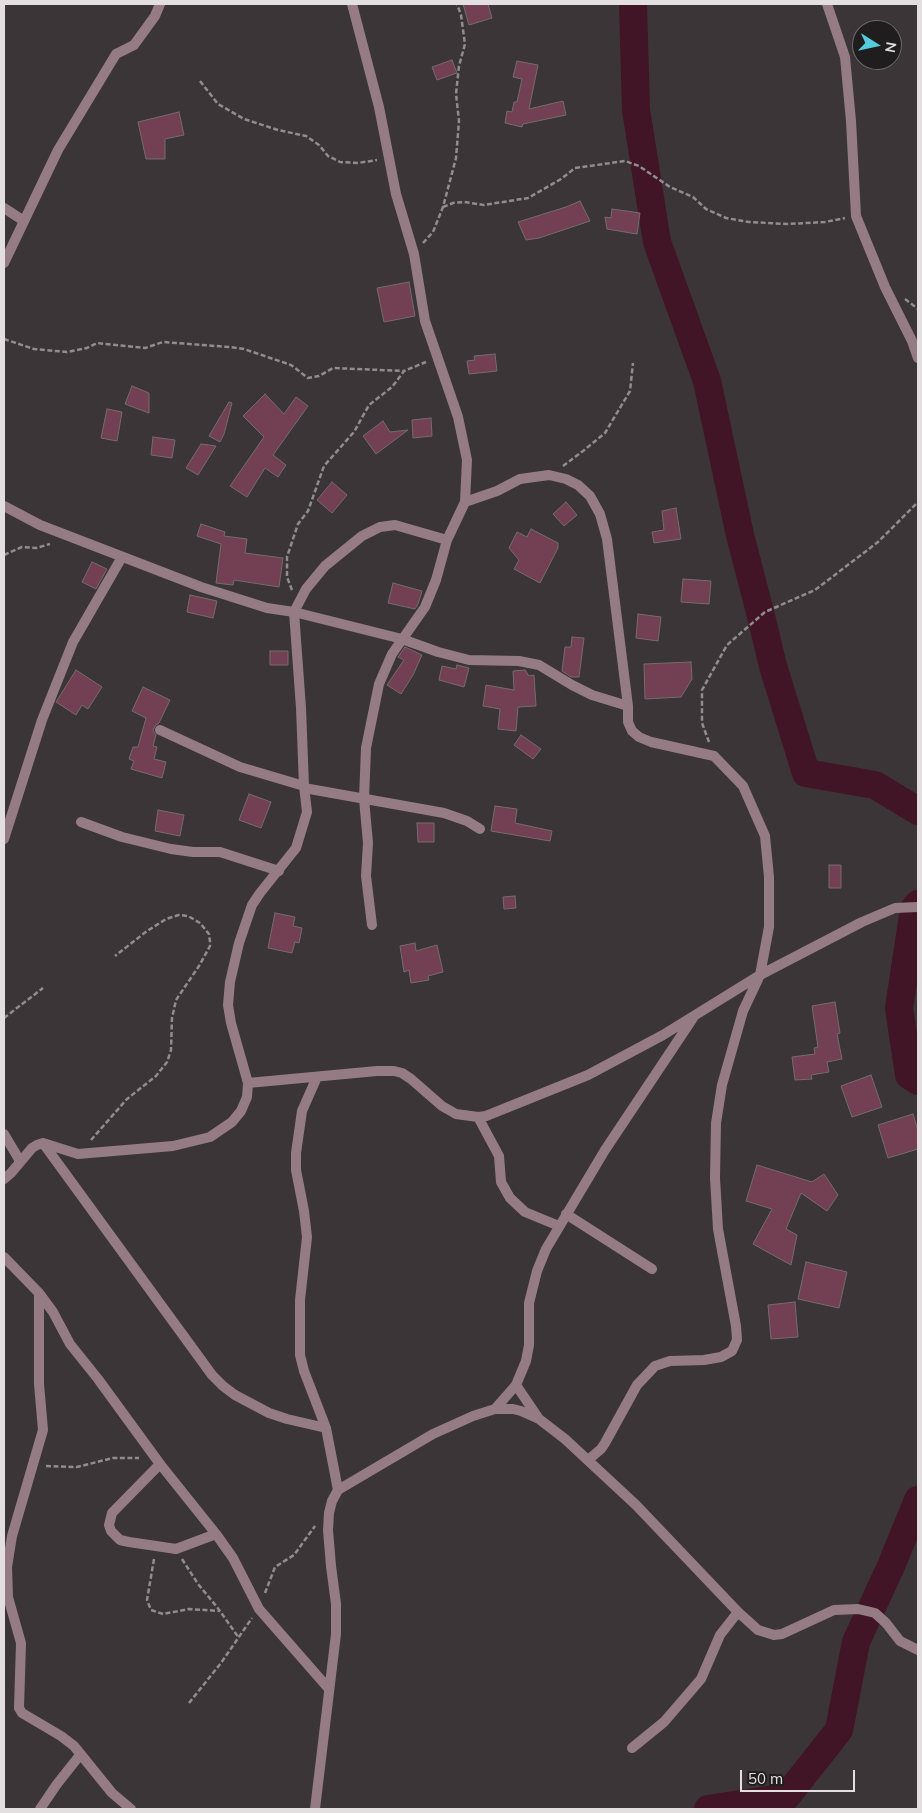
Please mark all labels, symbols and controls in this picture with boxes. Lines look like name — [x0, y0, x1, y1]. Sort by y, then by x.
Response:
north arrow — [852, 20, 902, 70]
text: N — [881, 41, 901, 54]
scale bar — [742, 1760, 857, 1792]
text: 50 m — [748, 1769, 783, 1788]

